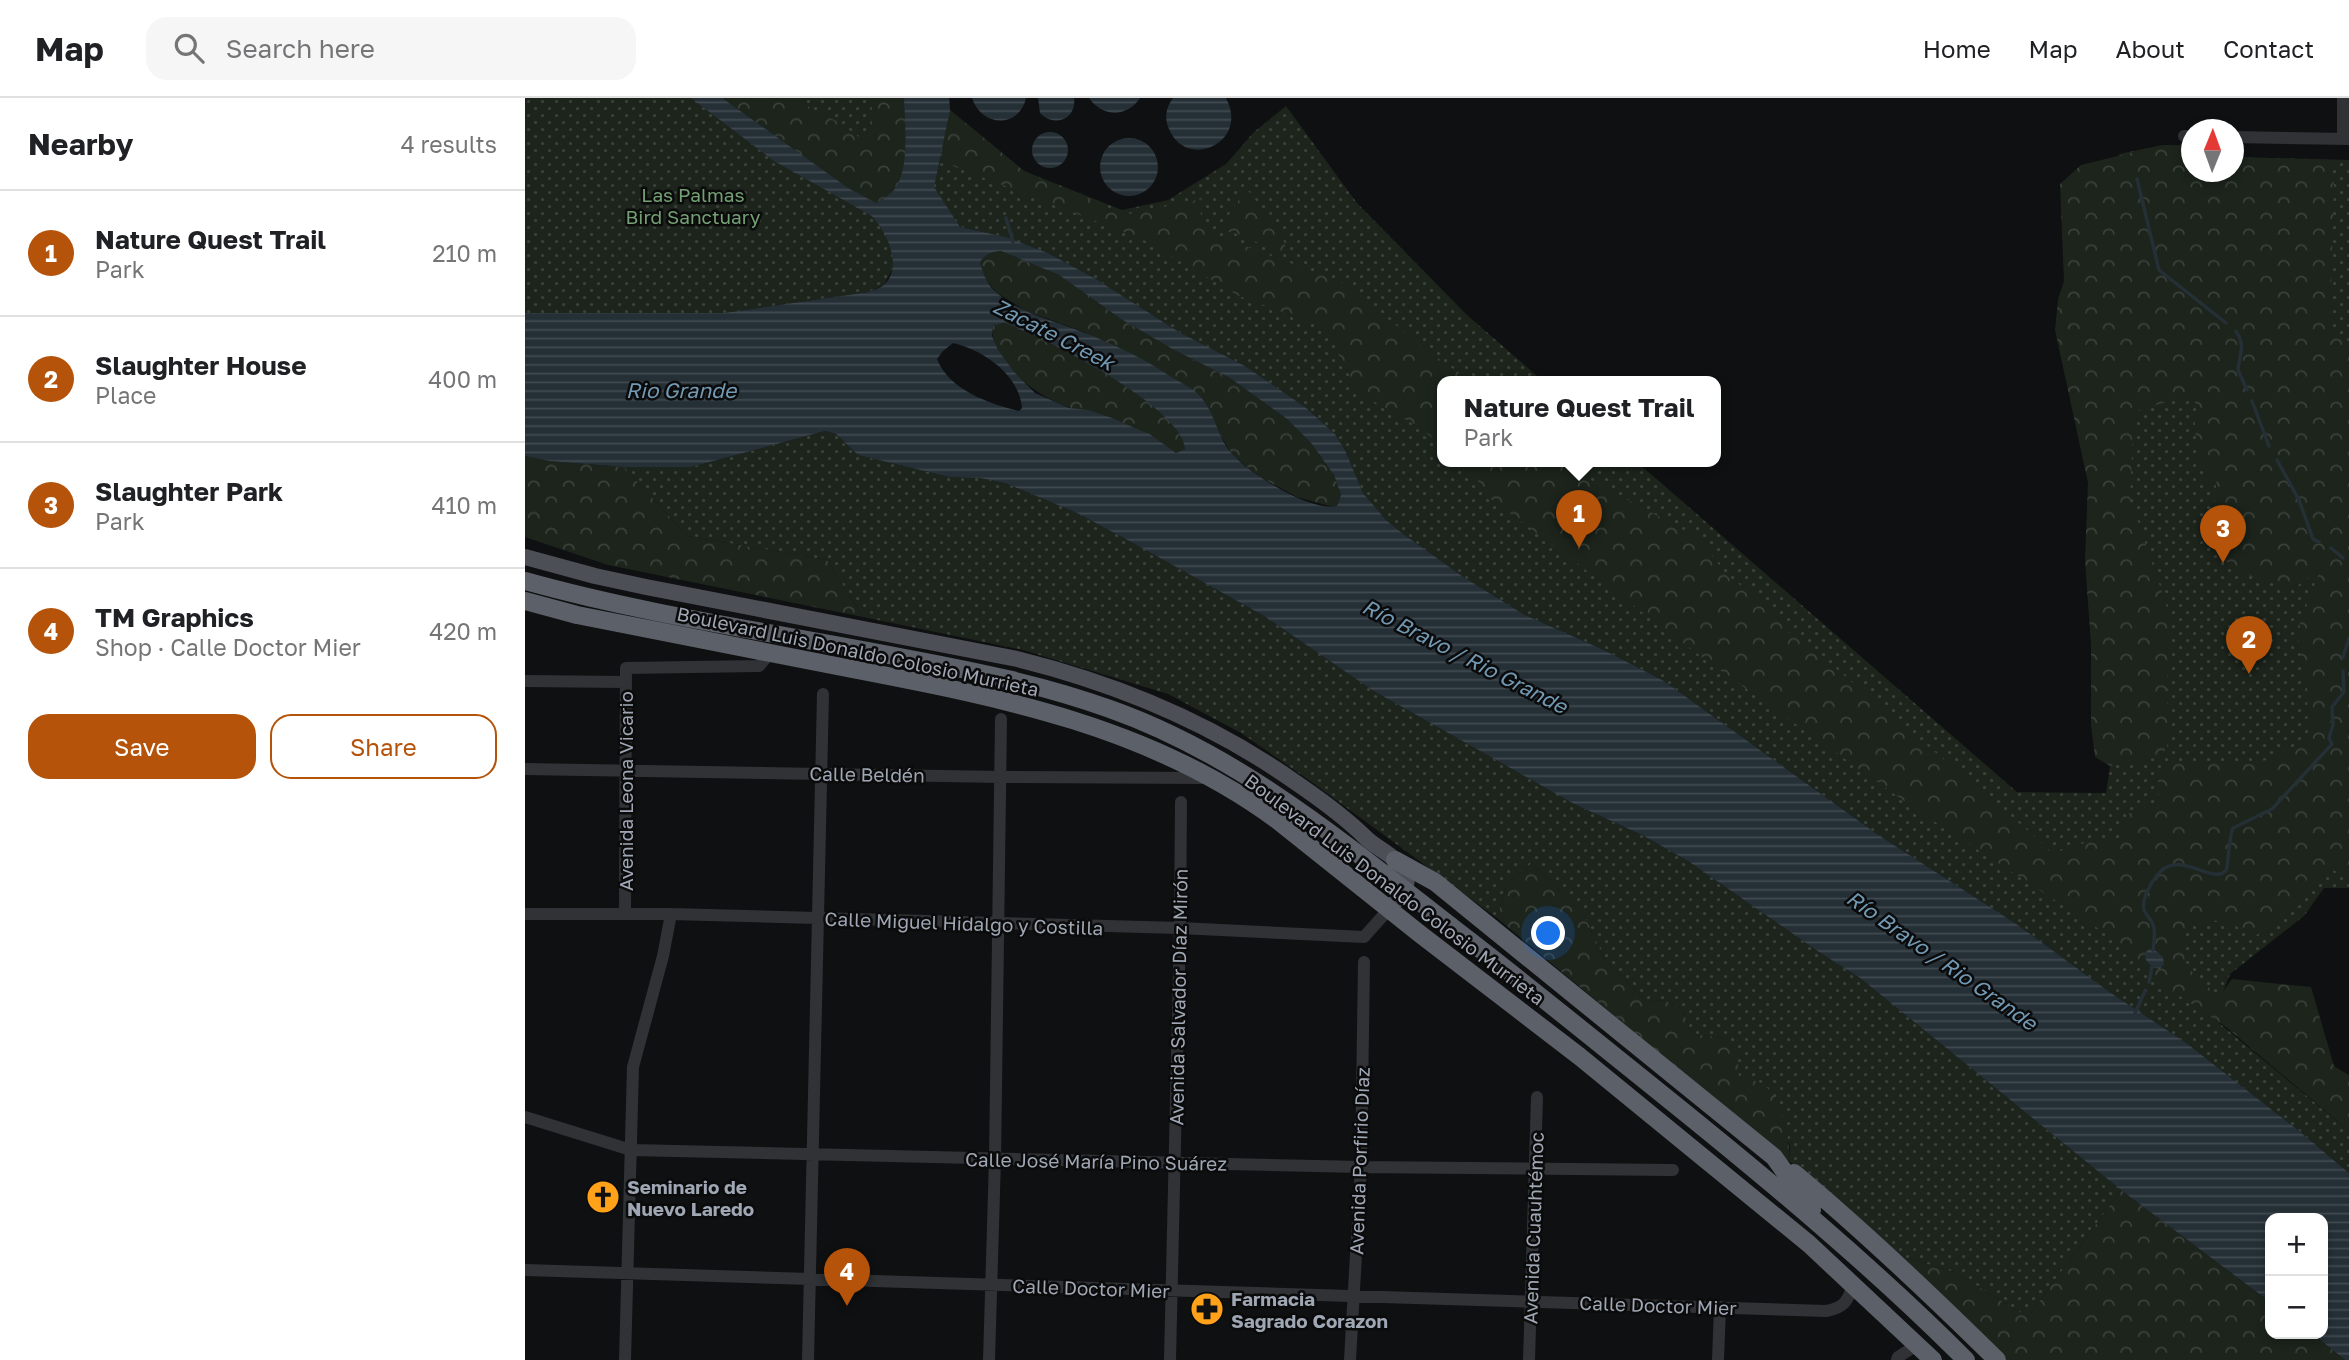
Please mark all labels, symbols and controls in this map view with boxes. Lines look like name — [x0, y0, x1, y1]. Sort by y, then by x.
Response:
search box — [146, 17, 636, 80]
text: Map — [35, 29, 104, 68]
icon: search — [170, 29, 208, 67]
text: Search here — [226, 33, 375, 64]
text: Home — [1923, 34, 1991, 63]
text: Map — [2029, 34, 2078, 63]
text: About — [2116, 34, 2185, 63]
text: Contact — [2223, 34, 2314, 63]
north arrow — [2181, 119, 2244, 182]
text: Nearby — [28, 126, 133, 162]
text: 4 results — [401, 130, 497, 158]
park label: Las Palmas Bird Sanctuary — [626, 183, 761, 228]
text: Nature Quest Trail — [95, 224, 326, 255]
text: 1 — [45, 239, 57, 267]
text: 210 m — [432, 239, 497, 267]
text: Park — [95, 255, 145, 283]
water label: Zacate Creek — [989, 292, 1121, 376]
text: Slaughter House — [95, 350, 307, 381]
text: 2 — [44, 365, 58, 393]
text: 400 m — [428, 365, 497, 393]
popup — [1437, 376, 1721, 467]
water label: Rio Grande — [626, 377, 738, 403]
text: Place — [95, 381, 156, 409]
text: Nature Quest Trail — [1464, 392, 1695, 423]
text: Park — [1464, 423, 1513, 451]
text: Slaughter Park — [95, 476, 283, 507]
pin: 1 — [1556, 490, 1602, 548]
text: 3 — [44, 491, 58, 519]
text: 410 m — [431, 491, 497, 519]
pin: 3 — [2200, 505, 2246, 563]
text: Park — [95, 507, 145, 535]
water label: Río Bravo / Rio Grande — [1358, 593, 1573, 720]
street label: Boulevard Luis Donaldo Colosio Murrieta — [675, 601, 1041, 701]
text: TM Graphics — [95, 602, 254, 633]
pin: 2 — [2226, 616, 2272, 674]
text: 4 — [44, 617, 58, 645]
text: 420 m — [429, 617, 497, 645]
text: Shop · Calle Doctor Mier — [95, 633, 361, 661]
street label: Avenida Leona Vicario — [614, 691, 637, 891]
button: Save — [28, 714, 256, 779]
button: Share — [270, 714, 497, 779]
street label: Calle Beldén — [809, 761, 925, 787]
street label: Boulevard Luis Donaldo Colosio Murrieta — [1241, 769, 1549, 1009]
street label: Avenida Salvador Díaz Mirón — [1164, 868, 1192, 1126]
water label: Río Bravo / Rio Grande — [1842, 884, 2044, 1037]
street label: Calle Miguel Hidalgo y Costilla — [824, 907, 1104, 939]
your location — [1531, 916, 1565, 950]
street label: Avenida Porfirio Díaz — [1344, 1067, 1374, 1255]
street label: Avenida Cuauhtémoc — [1518, 1132, 1548, 1324]
street label: Calle José María Pino Suárez — [965, 1147, 1227, 1175]
place label: Seminario de Nuevo Laredo — [627, 1175, 754, 1220]
church icon: Seminario de Nuevo Laredo — [584, 1178, 622, 1216]
map controls — [2265, 1213, 2328, 1339]
button: + — [2265, 1213, 2328, 1276]
pin: 4 — [824, 1248, 870, 1306]
street label: Calle Doctor Mier — [1012, 1274, 1171, 1302]
button: − — [2265, 1276, 2328, 1339]
place label: Farmacia Sagrado Corazon — [1231, 1287, 1388, 1332]
pharmacy icon: Farmacia Sagrado Corazon — [1188, 1290, 1226, 1328]
street label: Calle Doctor Mier — [1579, 1291, 1738, 1319]

